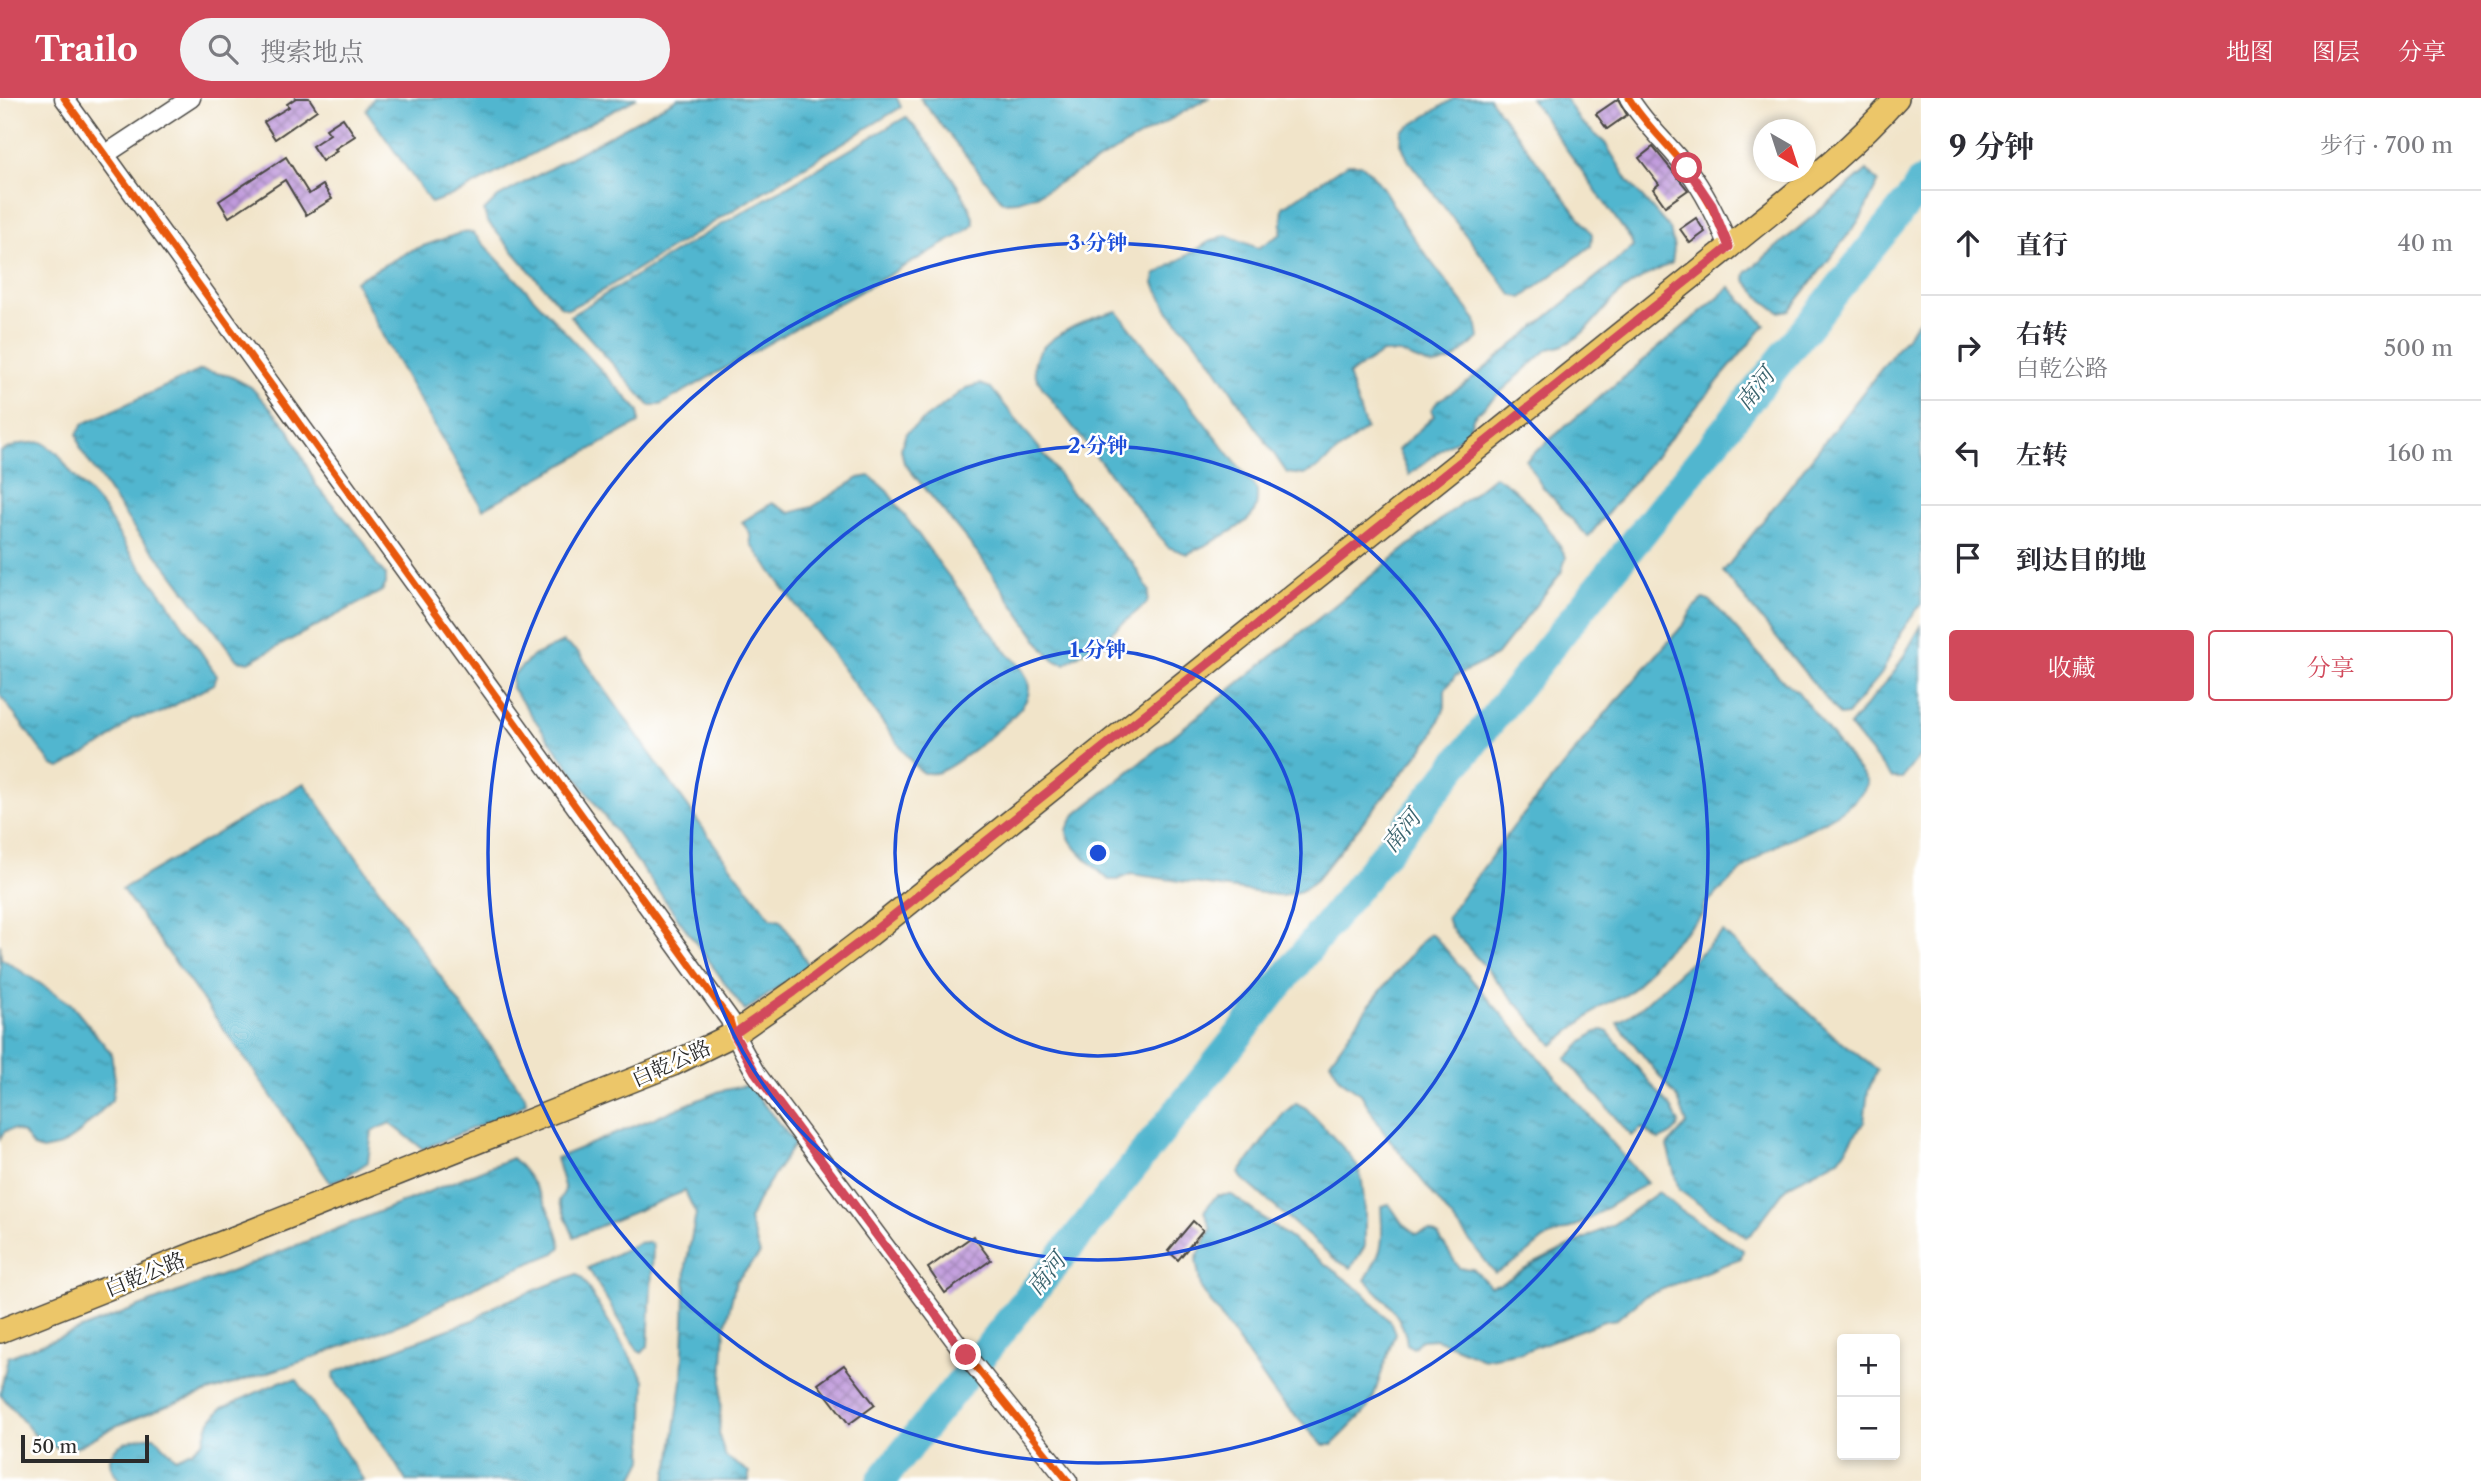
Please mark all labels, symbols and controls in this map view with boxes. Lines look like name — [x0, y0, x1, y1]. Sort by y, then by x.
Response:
search box — [180, 18, 670, 81]
text: Trailo — [35, 29, 138, 70]
icon: search — [204, 30, 242, 68]
text: 搜索地点 — [260, 36, 364, 68]
text: 地图 — [2226, 37, 2274, 66]
text: 图层 — [2312, 37, 2360, 66]
text: 分享 — [2398, 37, 2446, 66]
north arrow — [1753, 119, 1816, 182]
text: 9 分钟 — [1949, 128, 2034, 165]
text: 步行 · 700 m — [2320, 131, 2453, 159]
route start — [1671, 152, 1702, 183]
icon: ahead — [1949, 224, 1987, 262]
text: 直行 — [2016, 229, 2068, 261]
text: 40 m — [2398, 229, 2453, 257]
text: 3 分钟 — [1068, 230, 1128, 255]
text: 右转 — [2016, 318, 2068, 350]
icon: right — [1949, 329, 1987, 367]
text: 500 m — [2384, 334, 2453, 362]
text: 白乾公路 — [2016, 354, 2108, 382]
water label: 南河 — [1730, 359, 1783, 416]
text: 2 分钟 — [1068, 433, 1128, 458]
icon: left — [1949, 434, 1987, 472]
text: 左转 — [2016, 439, 2068, 471]
text: 160 m — [2388, 439, 2453, 467]
icon: arrive — [1949, 539, 1987, 577]
text: 到达目的地 — [2016, 544, 2146, 576]
button: 收藏 — [1949, 630, 2194, 701]
button: 分享 — [2208, 630, 2453, 701]
text: 1 分钟 — [1070, 637, 1126, 662]
water label: 南河 — [1376, 801, 1429, 858]
centre of rings — [1086, 841, 1110, 865]
street label: 白乾公路 — [628, 1034, 714, 1092]
water label: 南河 — [1021, 1244, 1074, 1301]
street label: 白乾公路 — [101, 1247, 189, 1301]
map controls — [1837, 1334, 1900, 1460]
button: + — [1837, 1334, 1900, 1397]
route end — [950, 1339, 981, 1370]
button: − — [1837, 1397, 1900, 1460]
scale bar — [21, 1432, 149, 1464]
text: 50 m — [32, 1435, 77, 1458]

